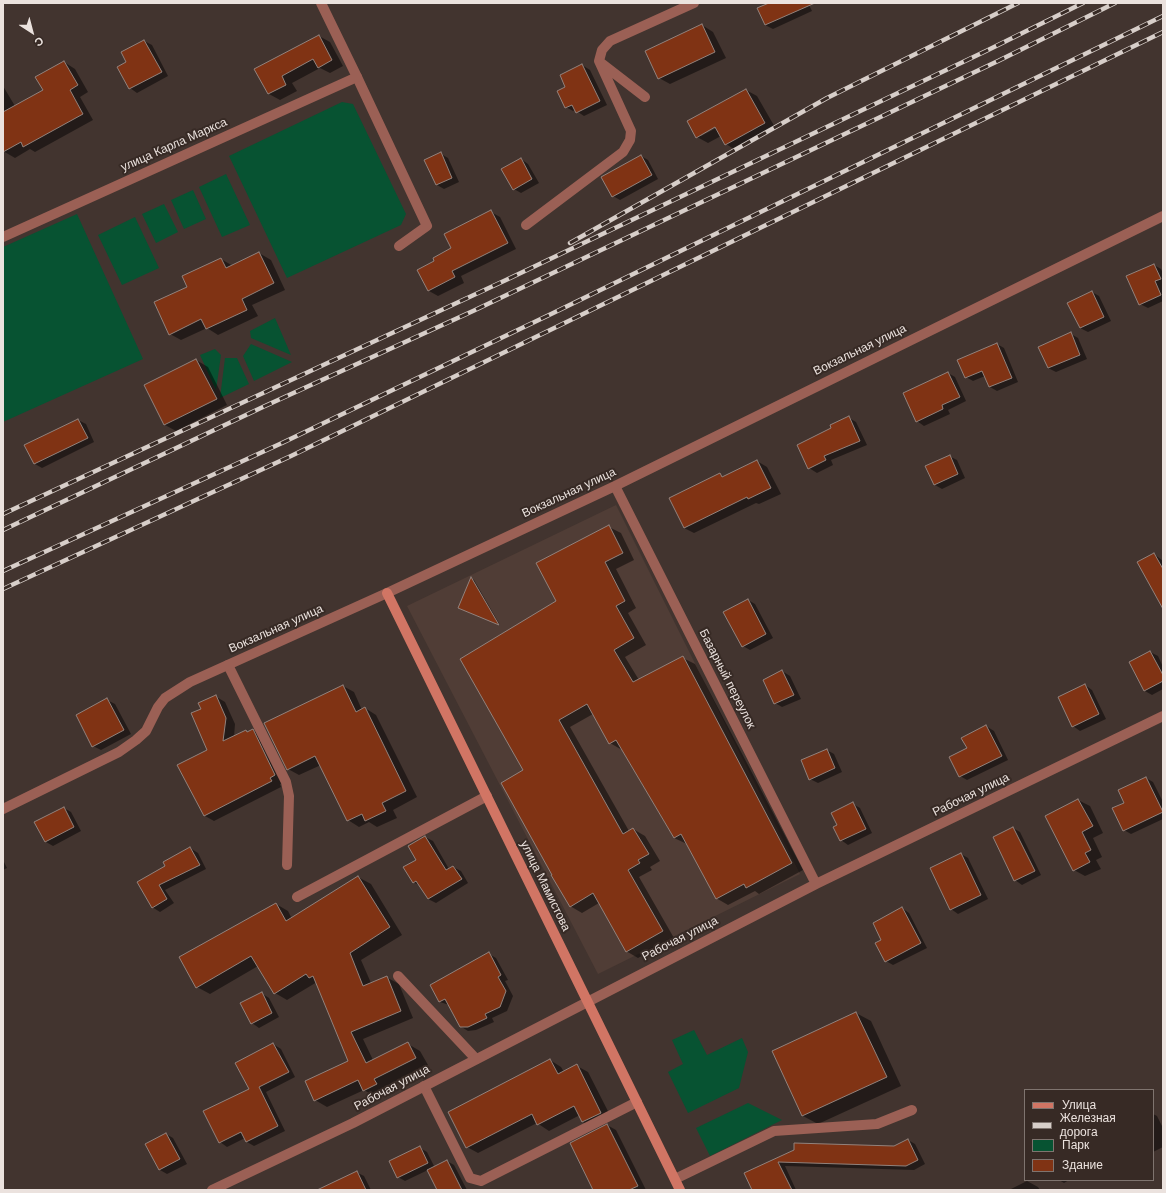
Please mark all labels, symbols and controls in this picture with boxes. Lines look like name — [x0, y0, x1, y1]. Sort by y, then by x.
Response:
north arrow — [12, 12, 52, 52]
text: С — [32, 35, 46, 49]
street label: улица Карла Маркса — [119, 115, 229, 175]
street label: Вокзальная улица — [811, 321, 909, 379]
street label: Вокзальная улица — [520, 465, 618, 521]
street label: Вокзальная улица — [227, 602, 325, 656]
street label: Базарный переулок — [696, 627, 758, 731]
street label: Рабочая улица — [930, 770, 1012, 820]
street label: улица Мамистова — [517, 838, 573, 934]
street label: Рабочая улица — [640, 914, 720, 964]
street label: Рабочая улица — [352, 1062, 432, 1114]
legend — [1024, 1089, 1154, 1181]
text: Улица — [1062, 1098, 1096, 1112]
text: Железная дорога — [1060, 1111, 1116, 1139]
text: Парк — [1062, 1138, 1089, 1152]
text: Здание — [1062, 1158, 1103, 1172]

